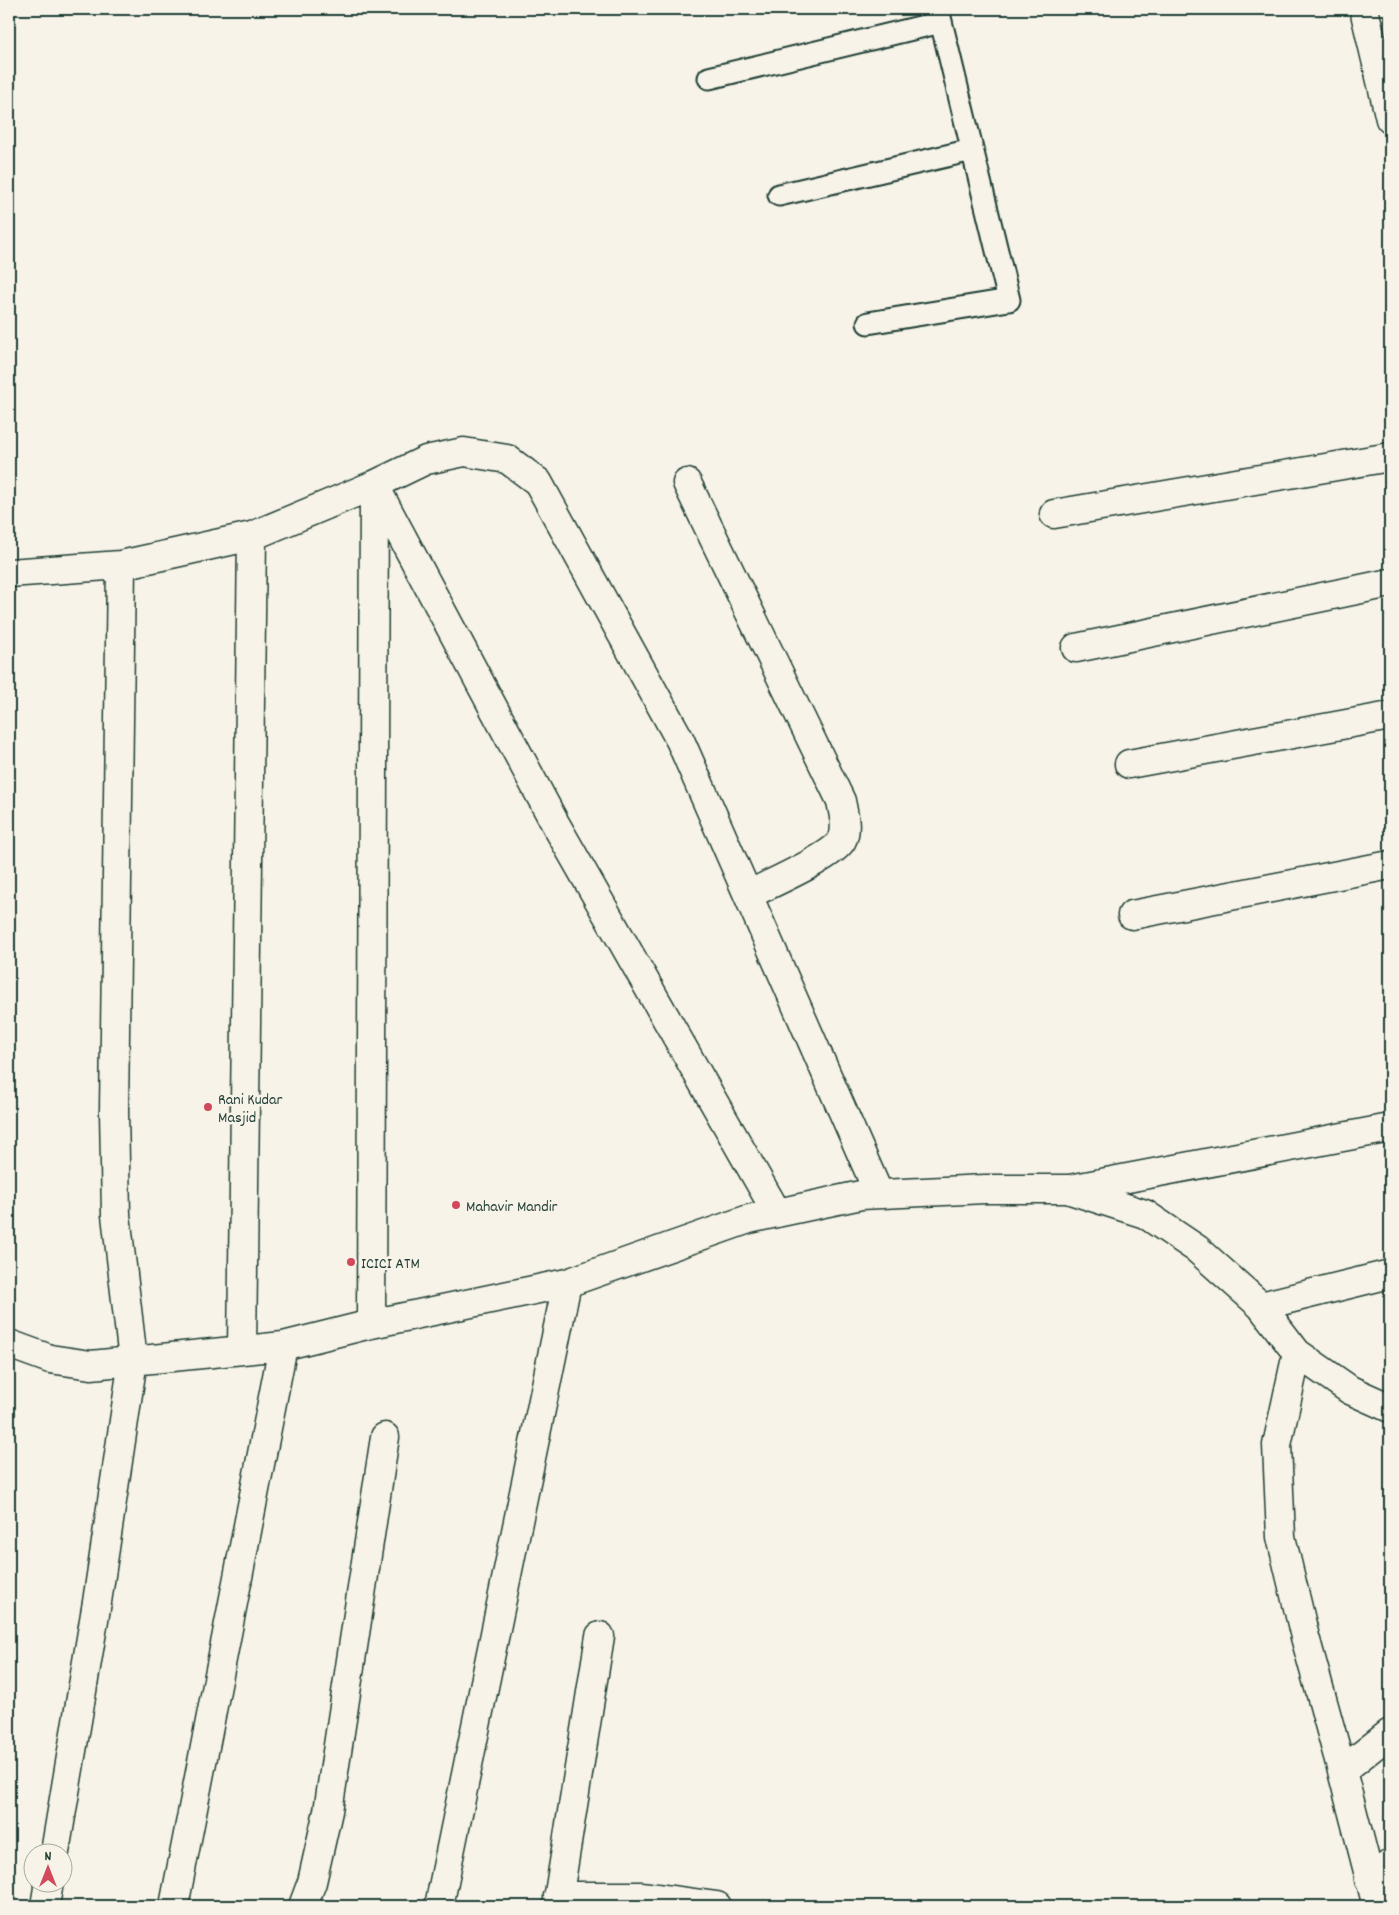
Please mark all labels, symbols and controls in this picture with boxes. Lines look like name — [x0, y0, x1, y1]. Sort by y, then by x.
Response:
place label: Rani Kudar Masjid — [218, 1089, 283, 1130]
marker: Rani Kudar Masjid — [202, 1101, 214, 1113]
place label: Mahavir Mandir — [466, 1196, 558, 1219]
marker: Mahavir Mandir — [450, 1199, 462, 1211]
place label: ICICI ATM — [361, 1253, 420, 1276]
marker: ICICI ATM — [345, 1256, 357, 1268]
north arrow — [22, 1842, 72, 1892]
text: N — [45, 1847, 52, 1867]

